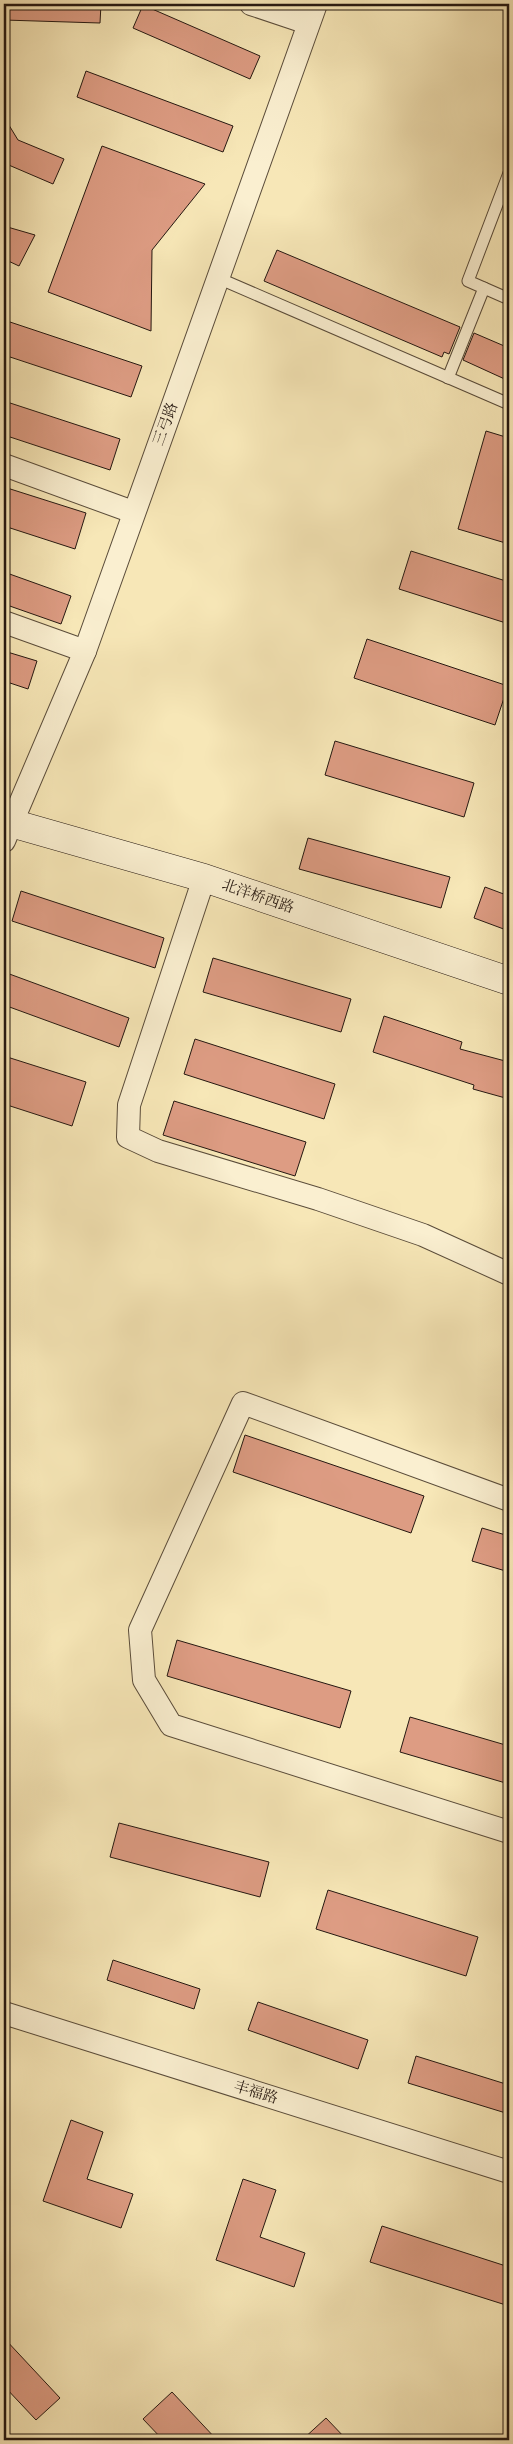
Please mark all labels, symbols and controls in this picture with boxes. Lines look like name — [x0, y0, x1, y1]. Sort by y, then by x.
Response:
street label: 三弓路 — [149, 400, 182, 449]
street label: 北洋桥西路 — [219, 875, 296, 918]
street label: 丰福路 — [232, 2077, 280, 2108]

